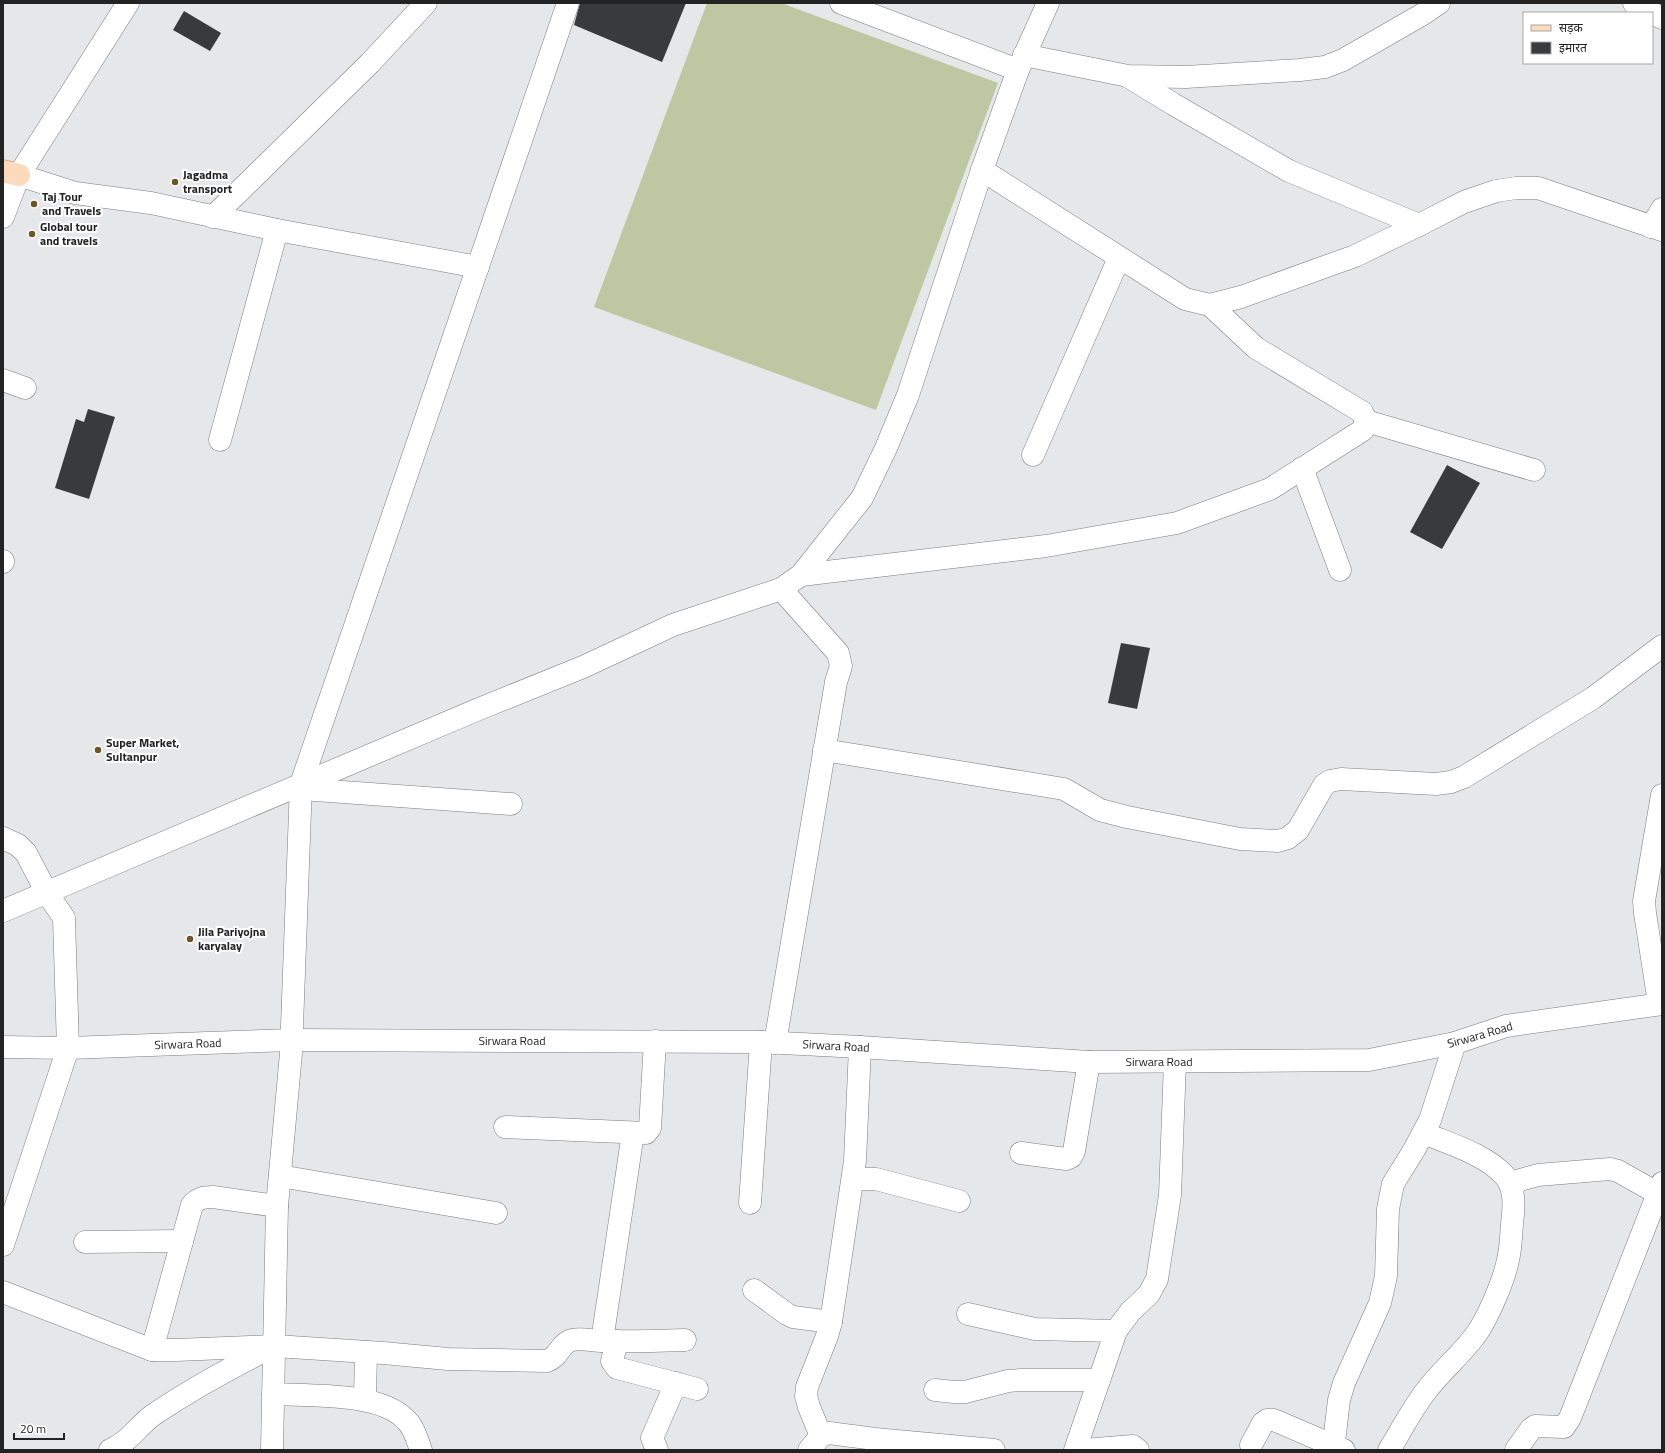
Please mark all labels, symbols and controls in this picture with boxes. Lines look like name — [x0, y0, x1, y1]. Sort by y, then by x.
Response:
legend — [1523, 12, 1653, 64]
text: सड़क — [1559, 18, 1584, 37]
text: इमारत — [1559, 38, 1588, 57]
place label: Jagadma transport — [183, 165, 233, 198]
marker: Jagadma transport — [170, 177, 180, 187]
place label: Taj Tour and Travels — [42, 187, 101, 220]
marker: Taj Tour and Travels — [29, 199, 39, 209]
place label: Global tour and travels — [40, 217, 98, 250]
marker: Global tour and travels — [27, 229, 37, 239]
place label: Super Market, Sultanpur — [106, 733, 180, 766]
marker: Super Market, Sultanpur — [93, 745, 103, 755]
place label: Jila Pariyojna karyalay — [198, 922, 266, 955]
marker: Jila Pariyojna karyalay — [185, 934, 195, 944]
street label: Sirwara Road — [1445, 1016, 1515, 1053]
street label: Sirwara Road — [478, 1031, 546, 1050]
street label: Sirwara Road — [154, 1033, 222, 1054]
street label: Sirwara Road — [802, 1034, 870, 1057]
street label: Sirwara Road — [1125, 1052, 1193, 1071]
scale bar — [14, 1415, 64, 1441]
text: 20 m — [20, 1419, 46, 1438]

